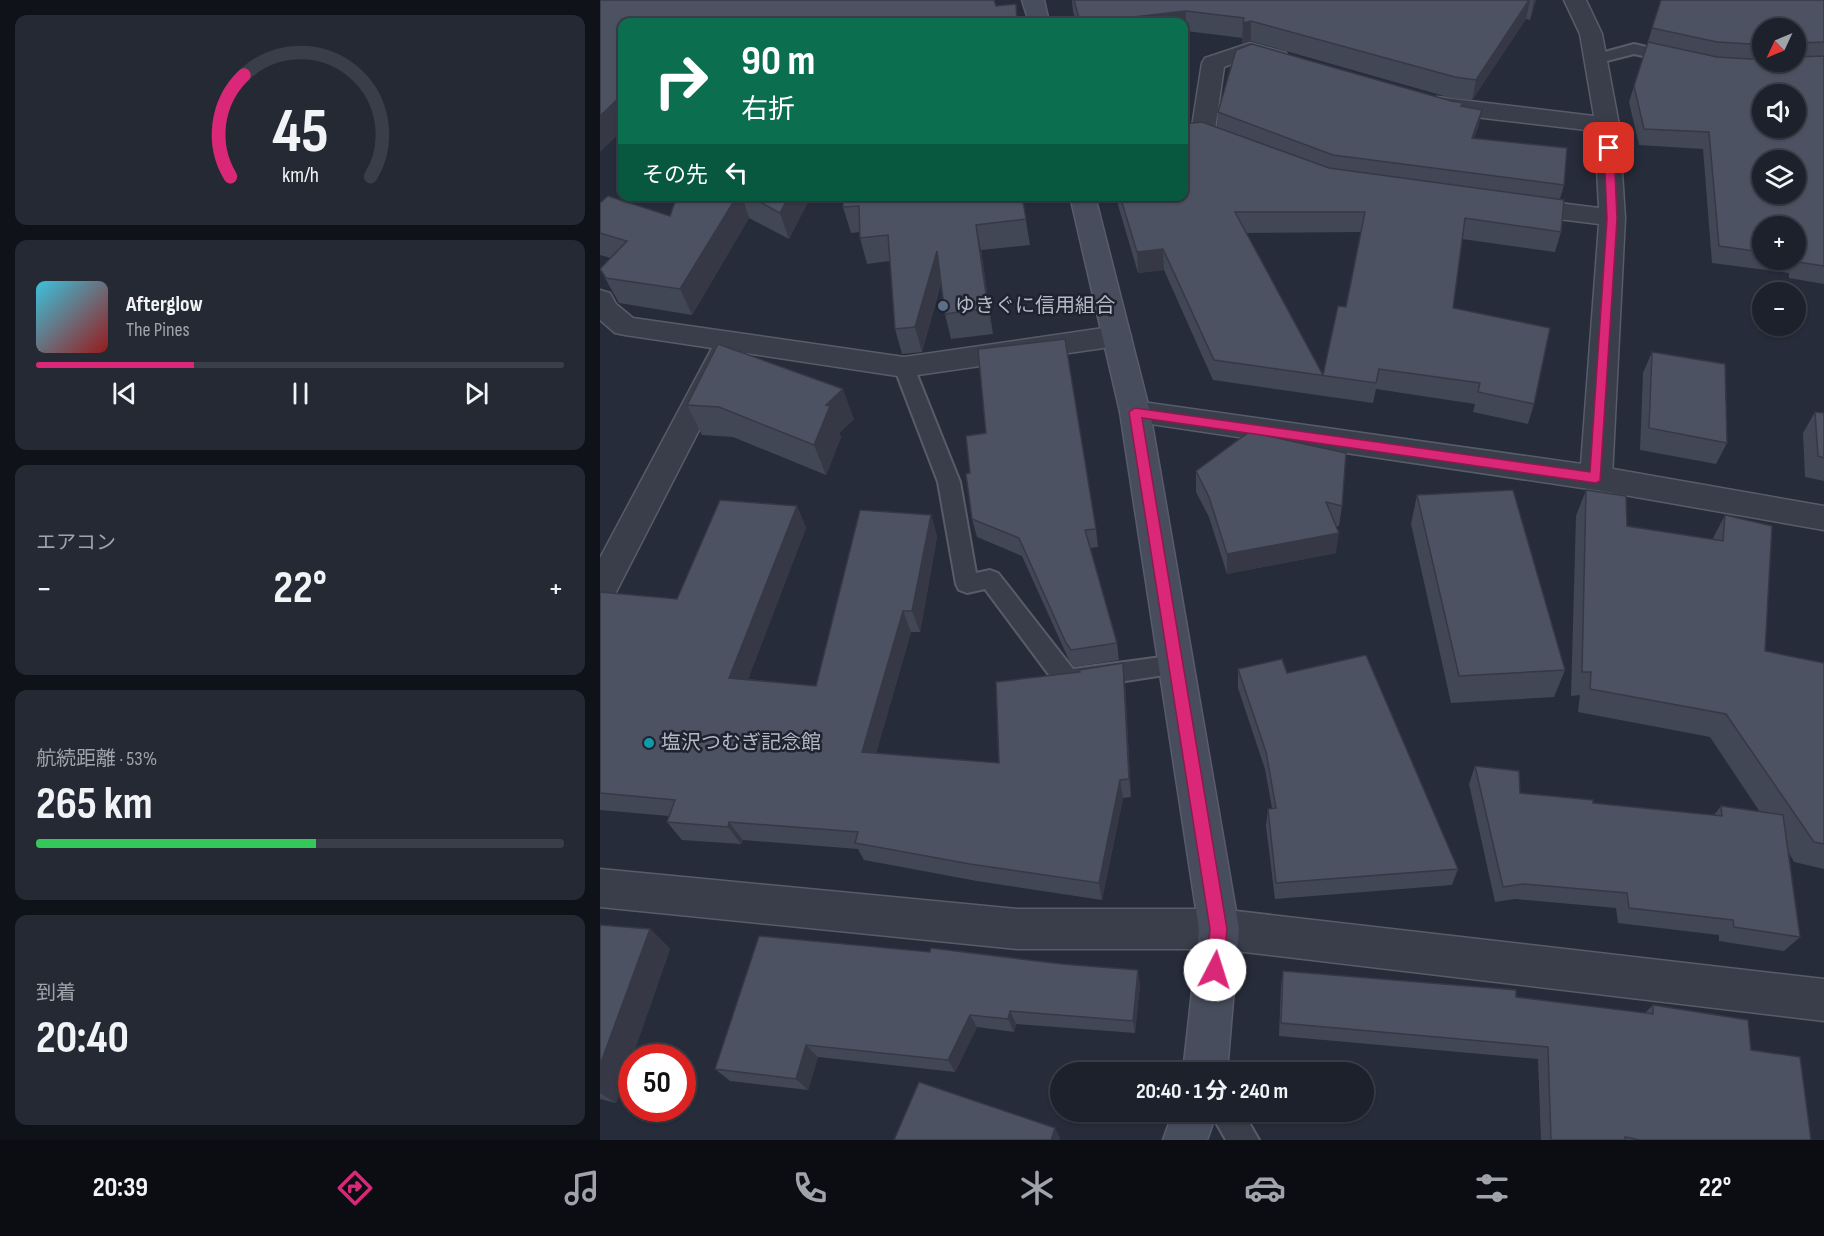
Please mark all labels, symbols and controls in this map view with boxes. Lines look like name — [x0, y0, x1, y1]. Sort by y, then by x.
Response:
north arrow — [1752, 18, 1806, 72]
map controls — [1752, 18, 1806, 336]
text: 90 m — [741, 36, 815, 87]
icon: right — [642, 42, 720, 120]
button: sound — [1752, 84, 1806, 138]
text: 右折 — [741, 94, 795, 126]
text: 45 — [272, 95, 328, 170]
pin — [1583, 122, 1634, 173]
icon: arrive — [1592, 131, 1625, 164]
button: layers — [1752, 150, 1806, 204]
icon: left — [720, 156, 753, 189]
text: その先 — [642, 162, 708, 189]
text: km/h — [281, 163, 319, 188]
button: + — [1752, 216, 1806, 270]
button: − — [1752, 282, 1806, 336]
text: Afterglow — [126, 291, 203, 318]
place label: ゆきぐに信用組合 — [955, 294, 1115, 318]
marker: ゆきぐに信用組合 — [936, 299, 950, 313]
text: The Pines — [126, 318, 190, 342]
icon: previous — [108, 377, 141, 410]
icon: pause — [284, 377, 317, 410]
icon: next — [460, 377, 493, 410]
text: エアコン — [36, 531, 116, 555]
text: 22° — [273, 561, 327, 616]
text: − — [36, 569, 52, 609]
text: + — [548, 569, 564, 609]
place label: 塩沢つむぎ記念館 — [661, 731, 821, 755]
marker: 塩沢つむぎ記念館 — [642, 736, 656, 750]
text: 航続距離 · 53% — [36, 747, 157, 771]
text: 265 km — [36, 777, 153, 832]
position arrow — [1183, 938, 1247, 1002]
text: 到着 — [36, 981, 76, 1005]
text: 20:40 — [36, 1011, 129, 1066]
speed limit sign: 50 — [618, 1044, 696, 1122]
text: 20:40 · 1 分 · 240 m — [1136, 1078, 1288, 1105]
icon: directions — [334, 1167, 376, 1209]
icon: music — [561, 1167, 603, 1209]
icon: phone — [789, 1167, 831, 1209]
icon: climate — [1016, 1167, 1058, 1209]
icon: car — [1244, 1167, 1286, 1209]
icon: filters — [1471, 1167, 1513, 1209]
text: 20:39 — [93, 1172, 148, 1204]
text: 22° — [1699, 1172, 1731, 1204]

